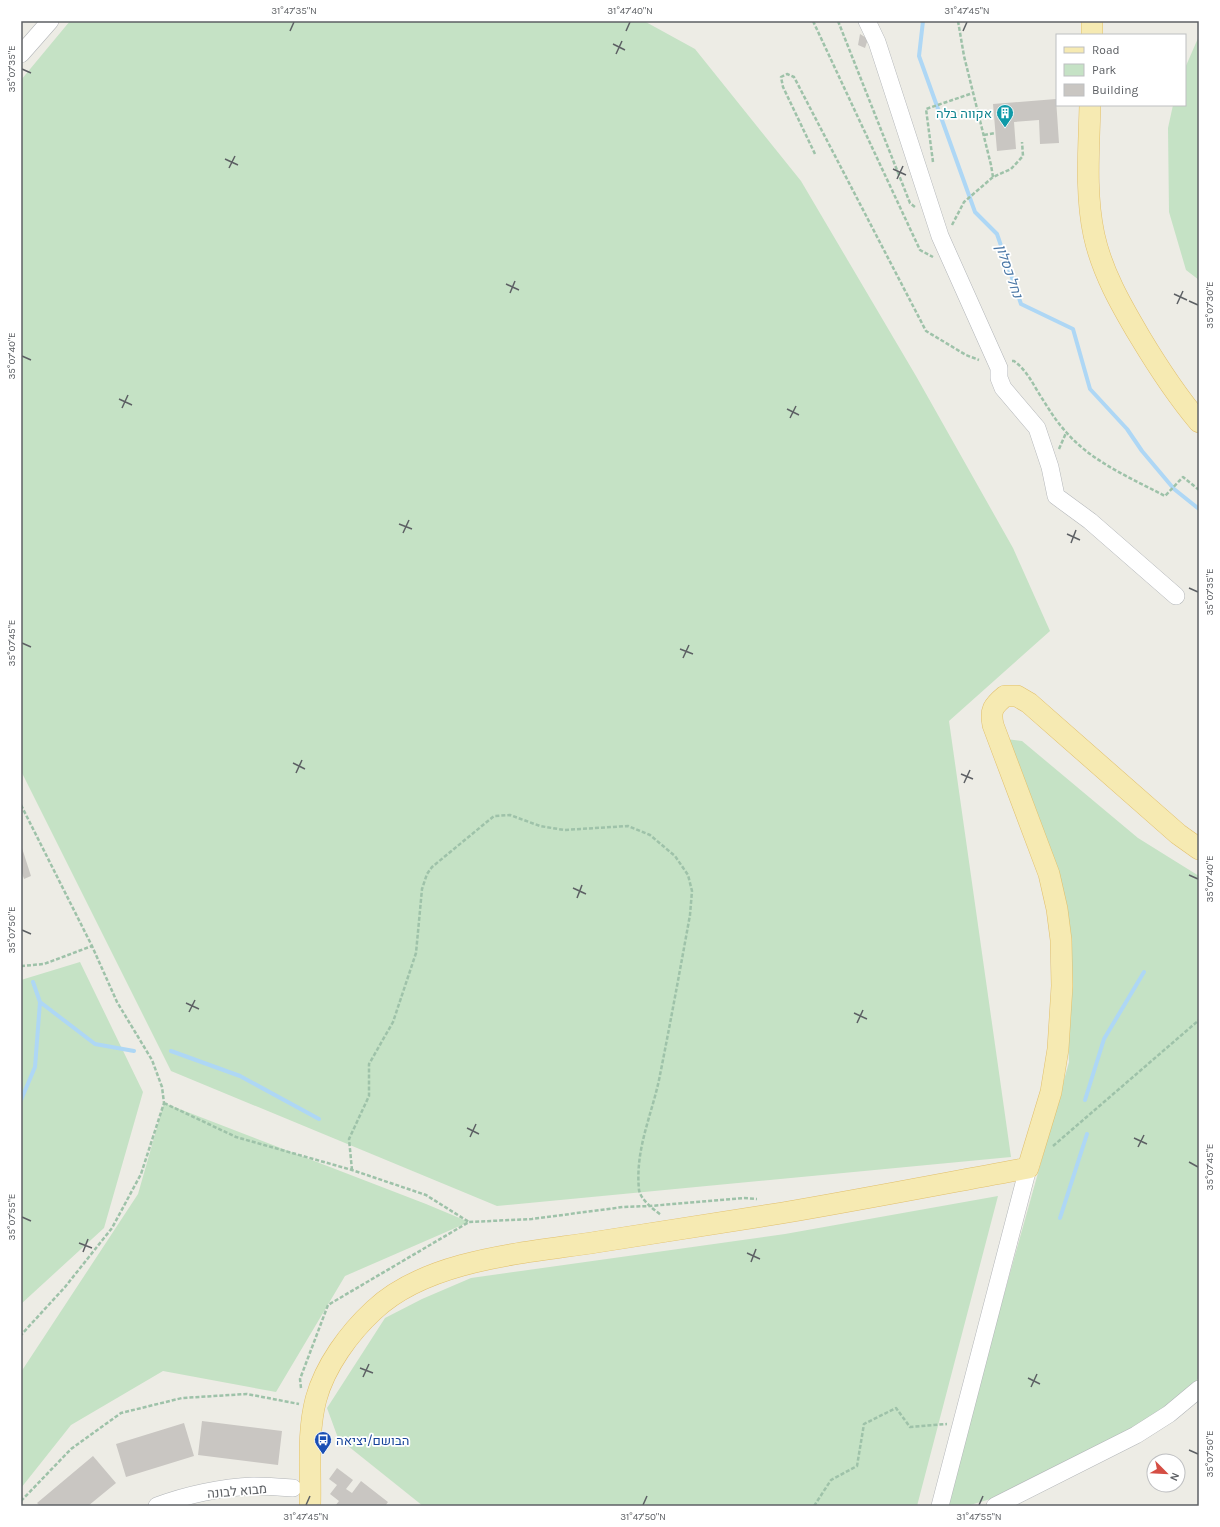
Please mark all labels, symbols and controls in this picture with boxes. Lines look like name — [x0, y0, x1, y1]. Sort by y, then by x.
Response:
text: 31°47'35"N — [271, 5, 317, 17]
text: 31°47'40"N — [607, 5, 653, 17]
text: 31°47'45"N — [944, 5, 990, 17]
legend — [1056, 34, 1186, 106]
text: Road — [1092, 43, 1120, 57]
text: 35°07'35"E — [6, 45, 18, 93]
text: Park — [1092, 63, 1117, 77]
text: Building — [1092, 83, 1139, 97]
building icon: אקווה בלה — [995, 103, 1015, 128]
place label: אקווה בלה — [936, 106, 992, 121]
water label: נחל כסלון — [992, 242, 1026, 301]
text: 35°07'30"E — [1204, 281, 1216, 329]
text: 35°07'40"E — [6, 332, 18, 380]
text: 35°07'35"E — [1204, 568, 1216, 616]
text: 35°07'45"E — [6, 620, 18, 666]
text: 35°07'40"E — [1204, 855, 1216, 903]
text: 35°07'50"E — [6, 906, 18, 954]
text: 35°07'45"E — [1204, 1144, 1216, 1190]
text: 35°07'55"E — [6, 1194, 18, 1240]
bus stop icon: הבושם/יציאה — [313, 1430, 333, 1455]
text: 35°07'50"E — [1204, 1430, 1216, 1478]
place label: הבושם/יציאה — [336, 1433, 409, 1448]
north arrow — [1146, 1453, 1186, 1493]
text: N — [1167, 1471, 1182, 1483]
street label: מבוא לבונה — [206, 1481, 268, 1501]
text: 31°47'45"N — [283, 1511, 329, 1523]
text: 31°47'50"N — [620, 1511, 666, 1523]
text: 31°47'55"N — [956, 1511, 1002, 1523]

